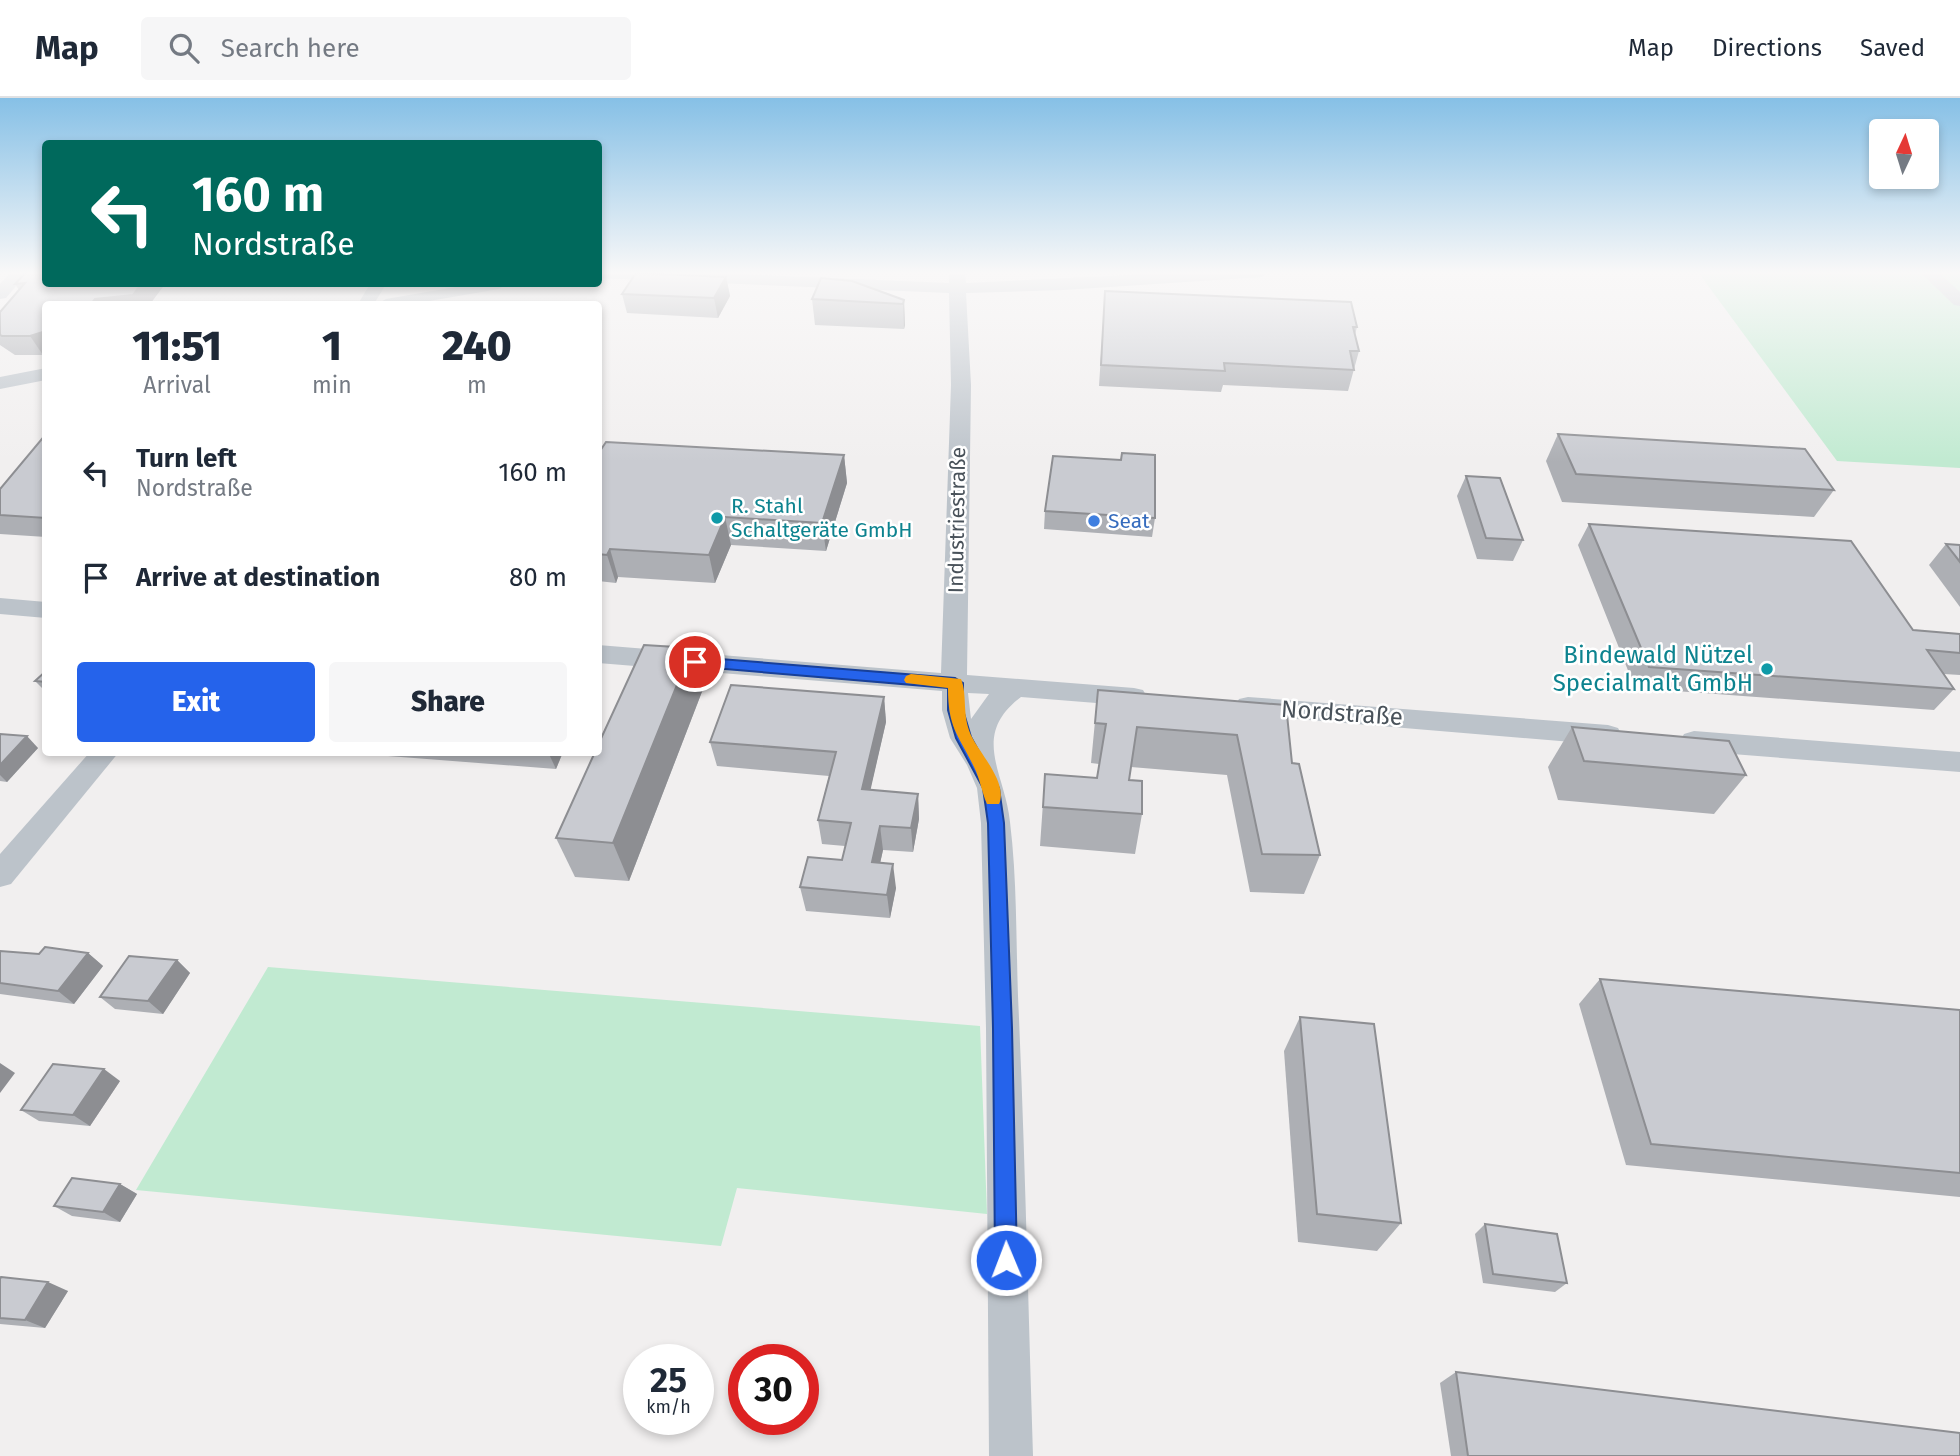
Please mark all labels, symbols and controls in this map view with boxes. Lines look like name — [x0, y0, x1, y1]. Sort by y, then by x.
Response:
search box — [141, 17, 631, 80]
text: Map — [35, 28, 99, 68]
icon: search — [165, 29, 203, 67]
text: Search here — [221, 33, 360, 64]
text: Map — [1628, 34, 1674, 62]
text: Directions — [1712, 34, 1822, 62]
text: Saved — [1860, 34, 1925, 62]
north arrow — [1869, 119, 1939, 189]
map controls — [1869, 119, 1939, 189]
text: 160 m — [192, 165, 324, 224]
icon: left — [77, 168, 168, 259]
text: Nordstraße — [192, 225, 355, 263]
text: 11:51 — [132, 321, 222, 371]
text: 1 — [322, 321, 342, 371]
text: 240 — [442, 321, 512, 371]
text: Arrival — [143, 371, 211, 399]
text: min — [312, 371, 352, 399]
text: m — [467, 371, 487, 399]
text: Turn left — [136, 443, 237, 474]
street label: Industriestraße — [943, 447, 971, 593]
icon: left — [77, 454, 115, 492]
text: 160 m — [498, 457, 567, 488]
text: Nordstraße — [136, 474, 253, 502]
place label: R. Stahl Schaltgeräte GmbH — [731, 493, 913, 543]
place label: Seat — [1108, 508, 1150, 534]
marker: R. Stahl Schaltgeräte GmbH — [709, 510, 725, 526]
marker: Seat — [1086, 513, 1102, 529]
icon: arrive — [77, 559, 115, 597]
text: Arrive at destination — [136, 562, 380, 593]
text: 80 m — [509, 562, 567, 593]
pin — [665, 632, 725, 692]
place label: Bindewald Nützel Specialmalt GmbH — [1553, 641, 1753, 697]
icon: arrive — [676, 643, 714, 681]
marker: Bindewald Nützel Specialmalt GmbH — [1759, 661, 1775, 677]
button: Exit — [77, 662, 315, 742]
button: Share — [329, 662, 567, 742]
street label: Nordstraße — [1280, 695, 1404, 731]
position arrow — [969, 1223, 1043, 1297]
speed limit sign: 30 — [728, 1344, 819, 1435]
text: 25 — [650, 1359, 687, 1401]
text: km/h — [646, 1396, 691, 1418]

